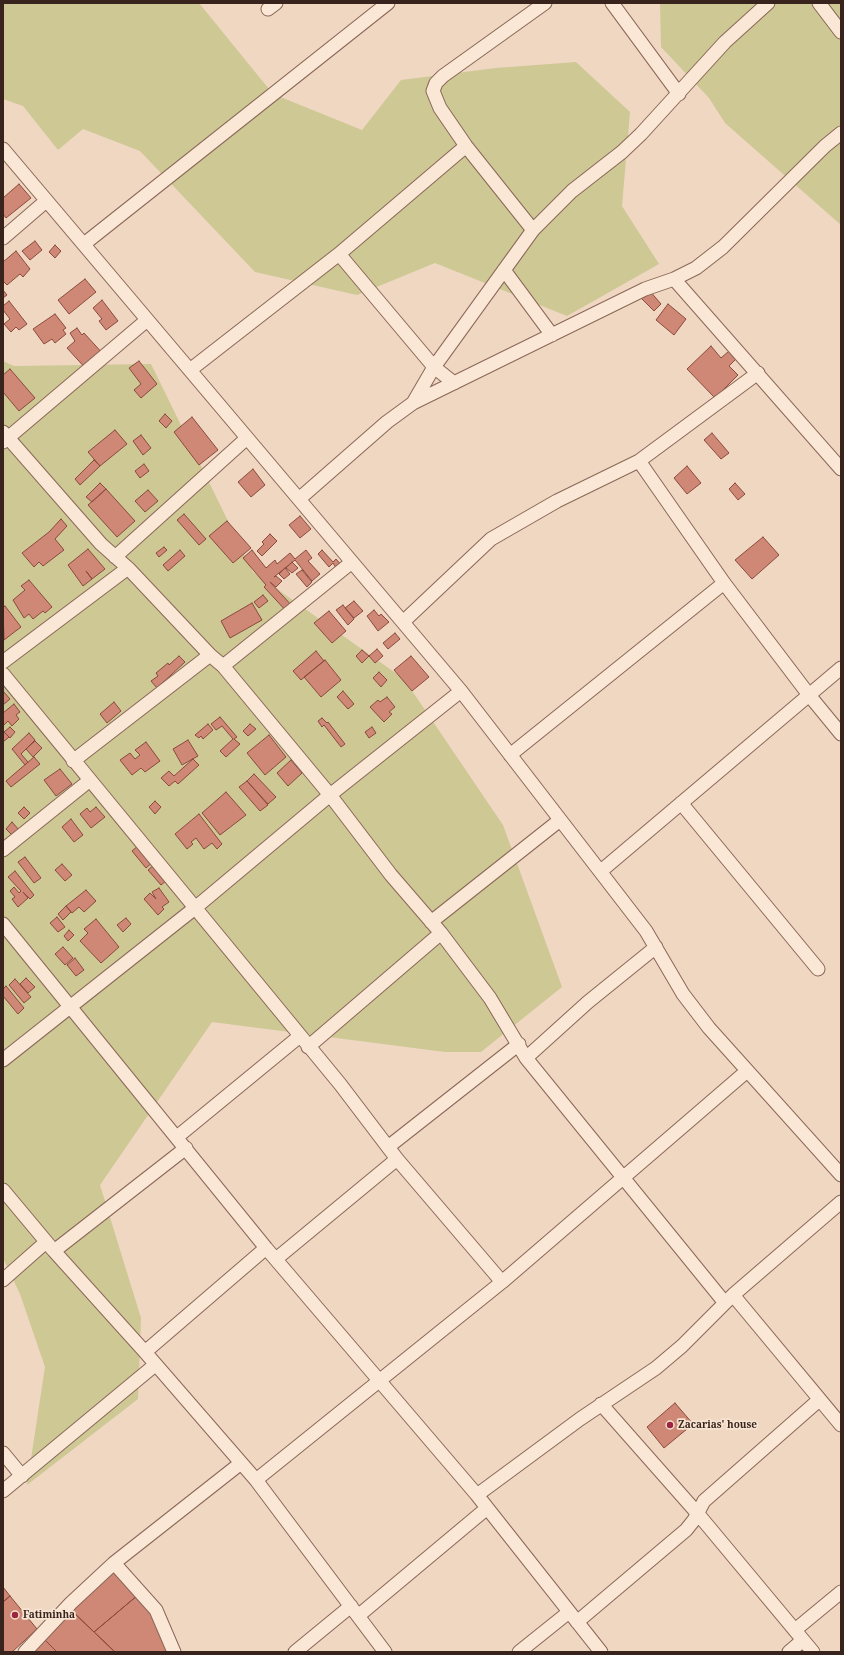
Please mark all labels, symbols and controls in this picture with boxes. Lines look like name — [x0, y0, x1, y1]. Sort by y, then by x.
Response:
place label: Zacarias' house — [678, 1419, 757, 1431]
marker: Zacarias' house — [665, 1420, 675, 1430]
place label: Fatiminha — [23, 1609, 75, 1621]
marker: Fatiminha — [10, 1610, 20, 1620]

